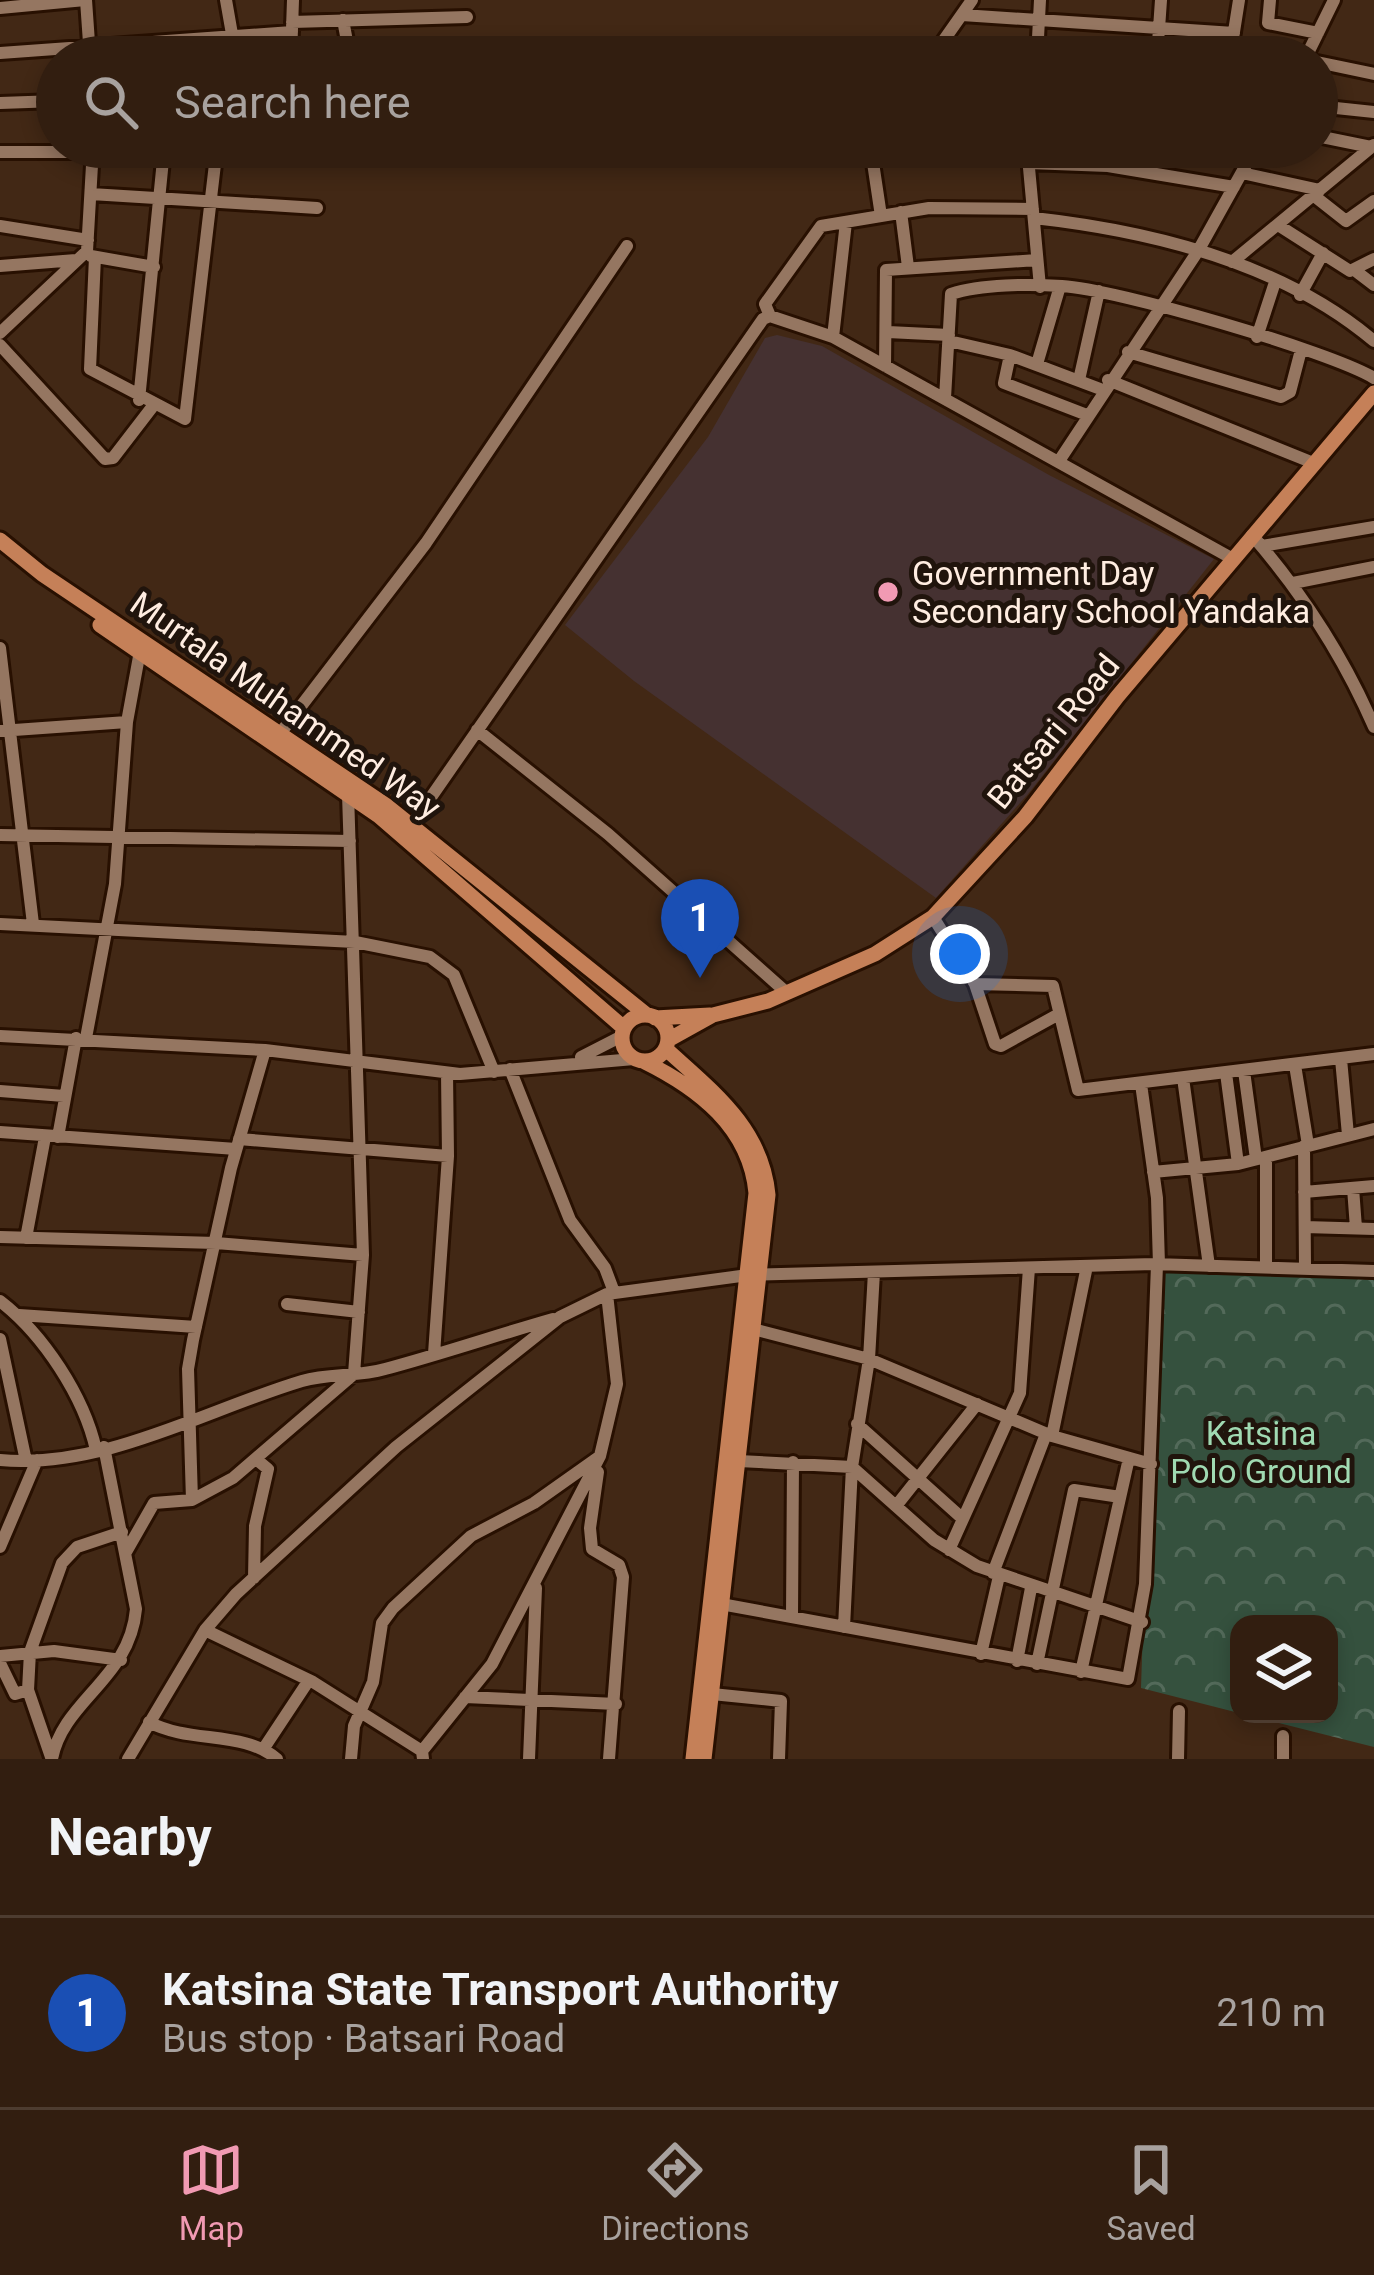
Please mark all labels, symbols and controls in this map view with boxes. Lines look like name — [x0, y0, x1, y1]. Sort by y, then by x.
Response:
search box — [36, 36, 1338, 168]
icon: search — [78, 69, 144, 135]
text: Search here — [174, 76, 411, 129]
place label: Government Day Secondary School Yandaka — [912, 554, 1310, 631]
marker: Government Day Secondary School Yandaka — [875, 579, 901, 605]
street label: Murtala Muhammed Way — [123, 584, 448, 828]
street label: Batsari Road — [979, 646, 1128, 816]
pin: 1 — [661, 879, 739, 978]
your location — [930, 924, 990, 984]
park label: Katsina Polo Ground — [1170, 1414, 1352, 1491]
map controls — [1230, 1615, 1338, 1723]
button: layers — [1230, 1615, 1338, 1723]
text: Nearby — [48, 1808, 212, 1867]
text: Katsina State Transport Authority — [162, 1963, 839, 2016]
text: 1 — [76, 1990, 98, 2036]
text: 210 m — [1216, 1990, 1326, 2036]
text: Bus stop · Batsari Road — [162, 2016, 565, 2062]
tab: Map — [178, 2137, 244, 2248]
tab: Directions — [601, 2137, 750, 2248]
tab: Saved — [1106, 2137, 1196, 2248]

